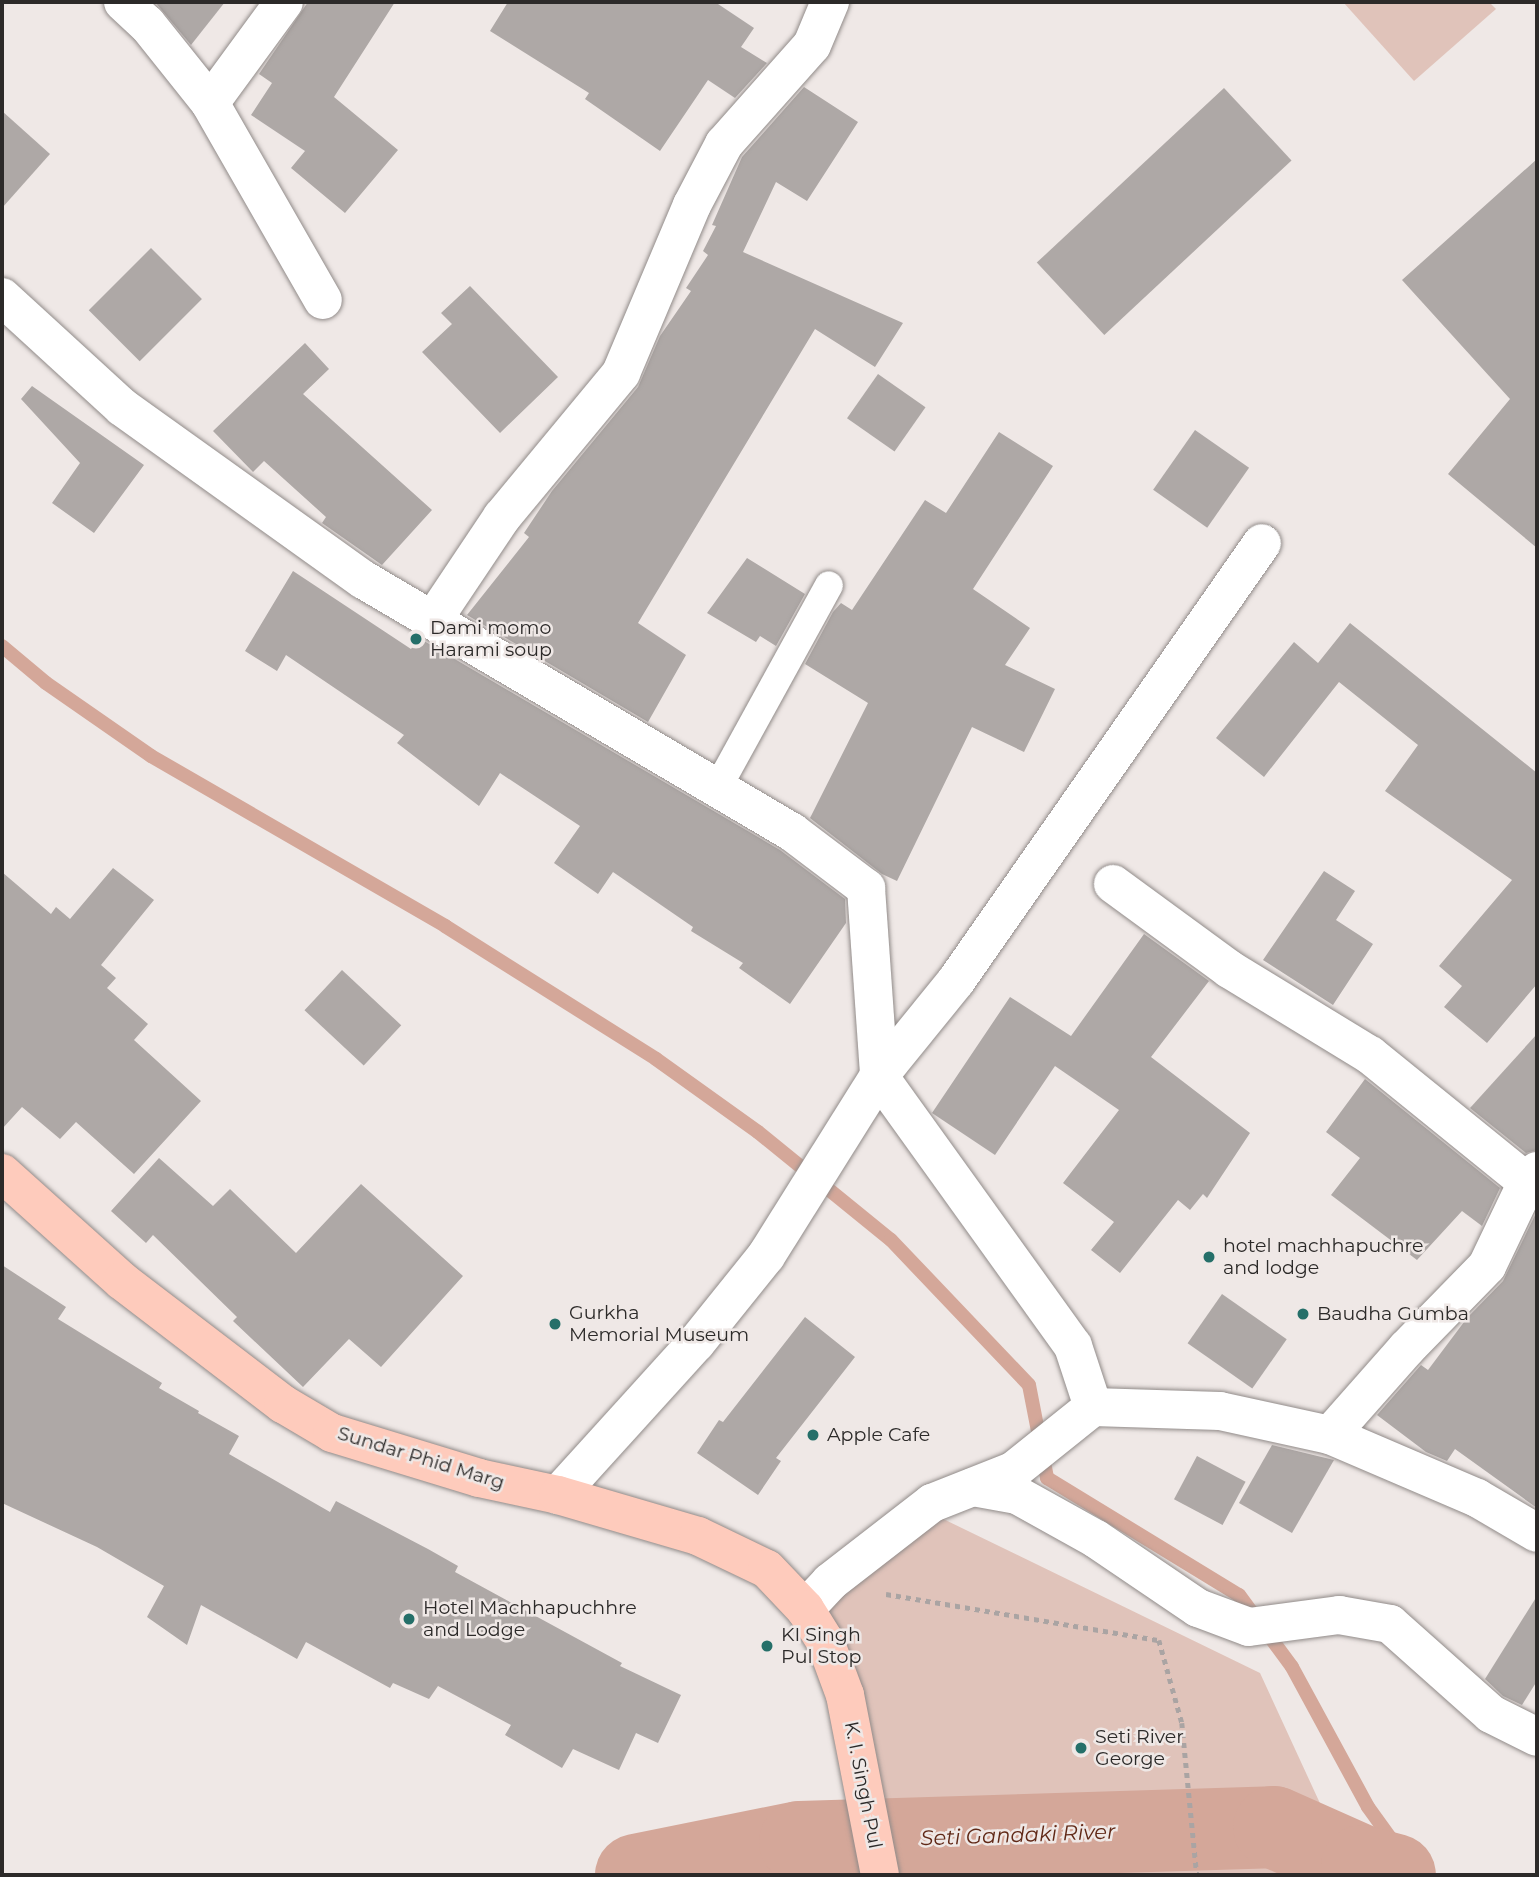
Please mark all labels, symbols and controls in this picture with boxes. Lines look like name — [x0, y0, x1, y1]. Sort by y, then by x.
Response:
place label: Dami momo Harami soup — [430, 617, 552, 661]
marker: Dami momo Harami soup — [408, 631, 424, 647]
place label: hotel machhapuchre and lodge — [1223, 1235, 1423, 1279]
marker: hotel machhapuchre and lodge — [1201, 1249, 1217, 1265]
place label: Gurkha Memorial Museum — [569, 1302, 749, 1346]
place label: Baudha Gumba — [1317, 1303, 1469, 1325]
marker: Baudha Gumba — [1295, 1306, 1311, 1322]
marker: Gurkha Memorial Museum — [547, 1316, 563, 1332]
street label: Sundar Phid Marg — [335, 1422, 507, 1494]
place label: Apple Cafe — [827, 1424, 930, 1446]
marker: Apple Cafe — [805, 1427, 821, 1443]
place label: Hotel Machhapuchhre and Lodge — [423, 1597, 637, 1641]
marker: Hotel Machhapuchhre and Lodge — [401, 1611, 417, 1627]
place label: KI Singh Pul Stop — [781, 1624, 861, 1668]
marker: KI Singh Pul Stop — [759, 1638, 775, 1654]
street label: K. I. Singh Pul — [839, 1719, 887, 1851]
place label: Seti River George — [1095, 1726, 1184, 1770]
marker: Seti River George — [1073, 1740, 1089, 1756]
water label: Seti Gandaki River — [920, 1819, 1116, 1851]

